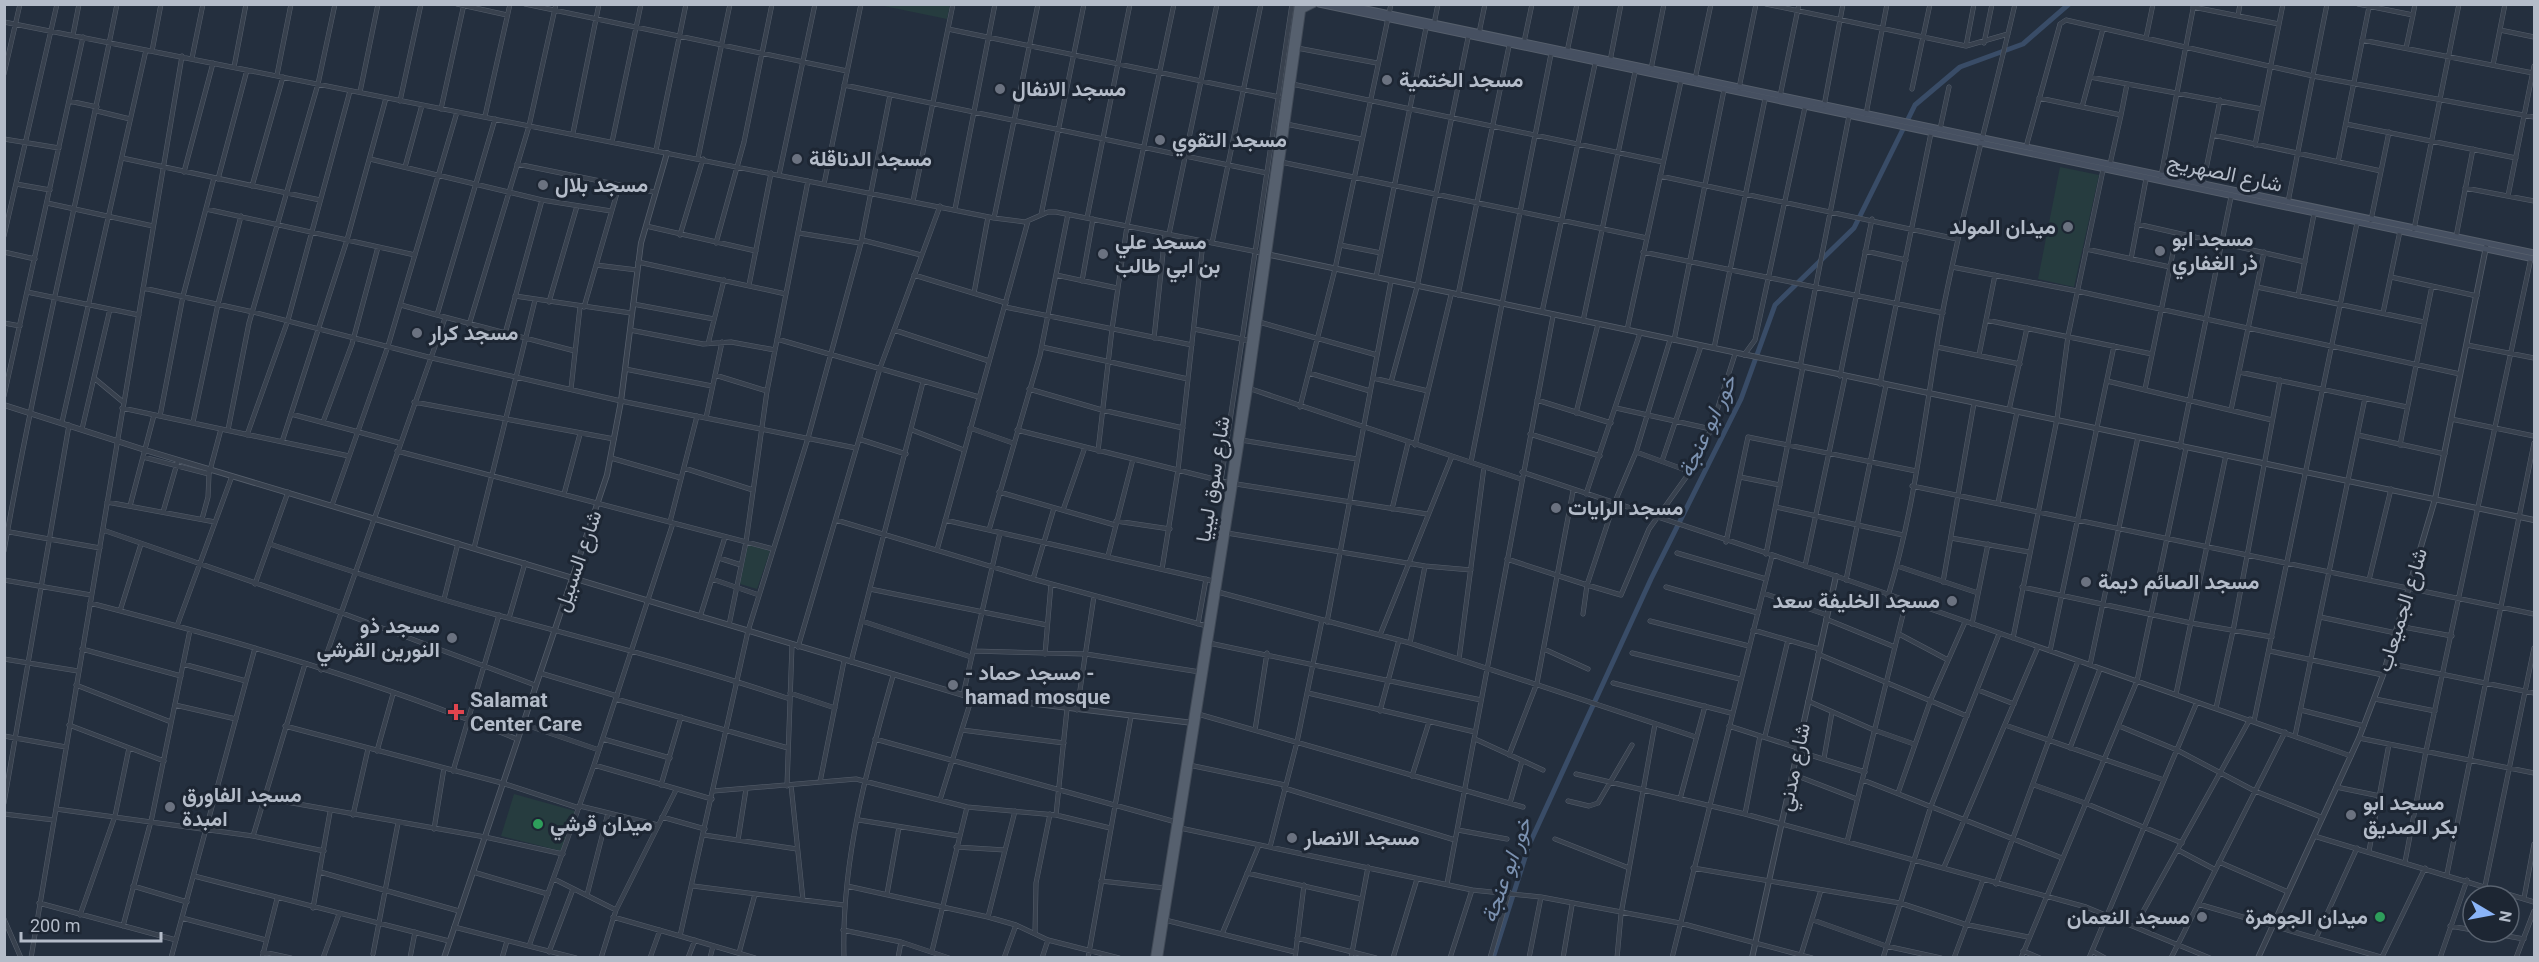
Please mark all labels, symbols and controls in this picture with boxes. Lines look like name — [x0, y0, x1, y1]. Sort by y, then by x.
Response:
place label: مسجد الختمية — [1399, 68, 1523, 92]
marker: مسجد الختمية — [1380, 73, 1394, 87]
place label: مسجد الانفال — [1012, 77, 1126, 102]
marker: مسجد الانفال — [993, 82, 1007, 96]
place label: مسجد التقوي — [1172, 128, 1287, 157]
marker: مسجد التقوي — [1153, 133, 1167, 147]
place label: مسجد الدناقلة — [809, 147, 932, 171]
street label: شارع الصهريج — [2165, 149, 2285, 199]
marker: مسجد الدناقلة — [790, 152, 804, 166]
place label: مسجد بلال — [555, 173, 648, 198]
marker: مسجد بلال — [536, 178, 550, 192]
place label: ميدان المولد — [1949, 215, 2056, 240]
marker: ميدان المولد — [2061, 220, 2075, 234]
place label: مسجد ابو ذر الغفاري — [2172, 227, 2258, 280]
place label: مسجد علي بن ابي طالب — [1115, 230, 1221, 283]
marker: مسجد ابو ذر الغفاري — [2153, 244, 2167, 258]
marker: مسجد علي بن ابي طالب — [1096, 247, 1110, 261]
place label: مسجد كرار — [428, 321, 519, 346]
marker: مسجد كرار — [410, 326, 424, 340]
water label: خور ابو عنجة — [1673, 370, 1743, 482]
street label: شارع سوق ليبيا — [1191, 414, 1237, 544]
place label: مسجد الرايات — [1568, 496, 1683, 521]
marker: مسجد الرايات — [1549, 501, 1563, 515]
street label: شارع السبيل — [549, 507, 608, 616]
street label: شارع الجميعاب — [2372, 545, 2434, 675]
place label: مسجد الصائم ديمة — [2098, 570, 2259, 596]
marker: مسجد الصائم ديمة — [2079, 575, 2093, 589]
place label: مسجد الخليفة سعد — [1773, 589, 1940, 613]
marker: مسجد الخليفة سعد — [1945, 594, 1959, 608]
place label: مسجد ذو النورين القرشي — [317, 614, 440, 667]
marker: مسجد ذو النورين القرشي — [445, 631, 459, 645]
place label: - مسجد حماد - hamad mosque — [965, 661, 1110, 709]
marker: - مسجد حماد - hamad mosque — [946, 678, 960, 692]
place label: Salamat Center Care — [470, 688, 582, 736]
marker: Salamat Center Care — [447, 703, 465, 721]
street label: شارع مدني — [1773, 721, 1820, 814]
place label: مسجد الفاورق امبدة — [182, 783, 302, 831]
place label: مسجد ابو بكر الصديق — [2363, 791, 2458, 840]
marker: مسجد الفاورق امبدة — [163, 800, 177, 814]
marker: مسجد ابو بكر الصديق — [2344, 808, 2358, 822]
place label: ميدان قرشي — [550, 812, 653, 841]
water label: خور ابو عنجة — [1476, 813, 1538, 926]
marker: ميدان قرشي — [531, 817, 545, 831]
place label: مسجد الانصار — [1303, 826, 1420, 851]
marker: مسجد الانصار — [1285, 831, 1299, 845]
north arrow — [2461, 884, 2521, 944]
scale bar — [21, 905, 160, 943]
place label: مسجد النعمان — [2067, 905, 2190, 929]
place label: ميدان الجوهرة — [2245, 905, 2368, 930]
text: N — [2495, 909, 2516, 924]
marker: مسجد النعمان — [2195, 910, 2209, 924]
marker: ميدان الجوهرة — [2373, 910, 2387, 924]
text: 200 m — [30, 915, 81, 936]

